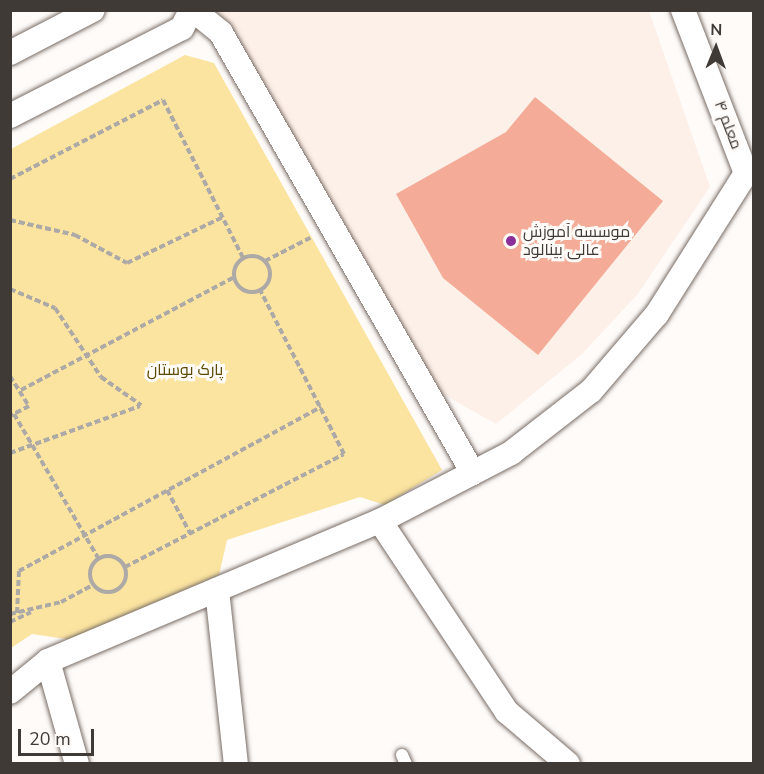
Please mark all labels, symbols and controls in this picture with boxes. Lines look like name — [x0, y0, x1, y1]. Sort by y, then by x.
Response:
north arrow — [686, 18, 746, 78]
text: N — [710, 19, 722, 41]
street label: معلم ۴ — [710, 98, 746, 152]
place label: موسسه آموزش عالی بینالود — [523, 222, 630, 260]
marker: موسسه آموزش عالی بینالود — [504, 234, 518, 248]
park label: پارک بوستان — [147, 360, 223, 380]
scale bar — [21, 717, 98, 755]
text: 20 m — [29, 727, 71, 751]

